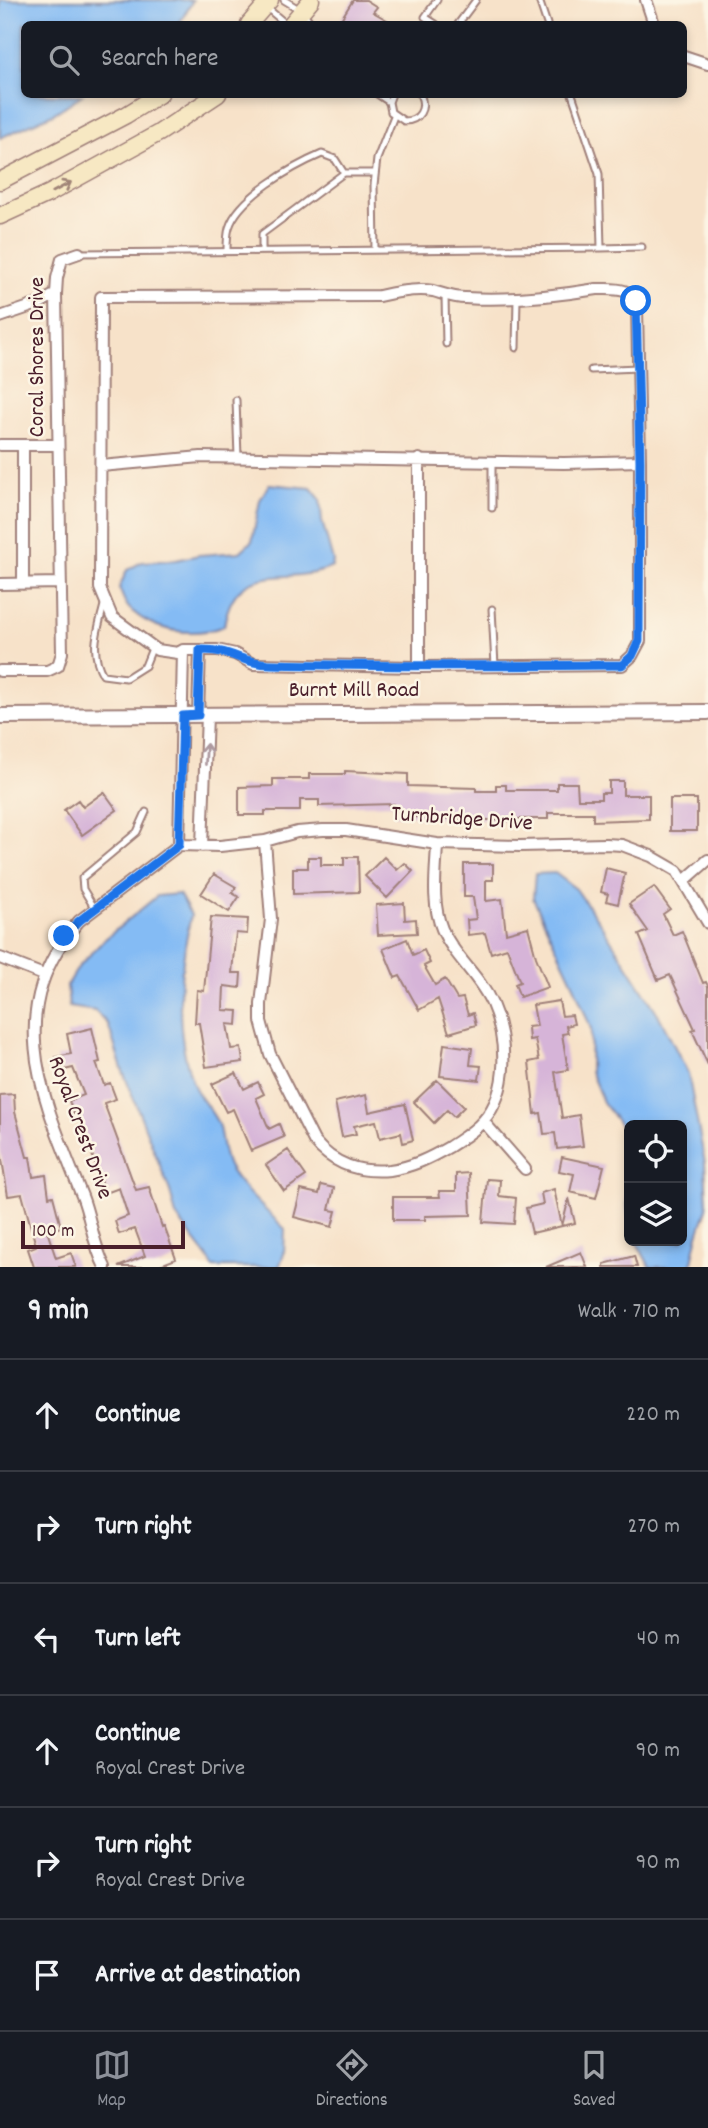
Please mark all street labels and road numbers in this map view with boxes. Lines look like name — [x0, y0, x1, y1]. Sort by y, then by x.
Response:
street label: Coral Shores Drive — [22, 277, 55, 437]
street label: Burnt Mill Road — [289, 675, 419, 708]
street label: Turnbridge Drive — [390, 799, 534, 841]
street label: Royal Crest Drive — [38, 1052, 120, 1204]

